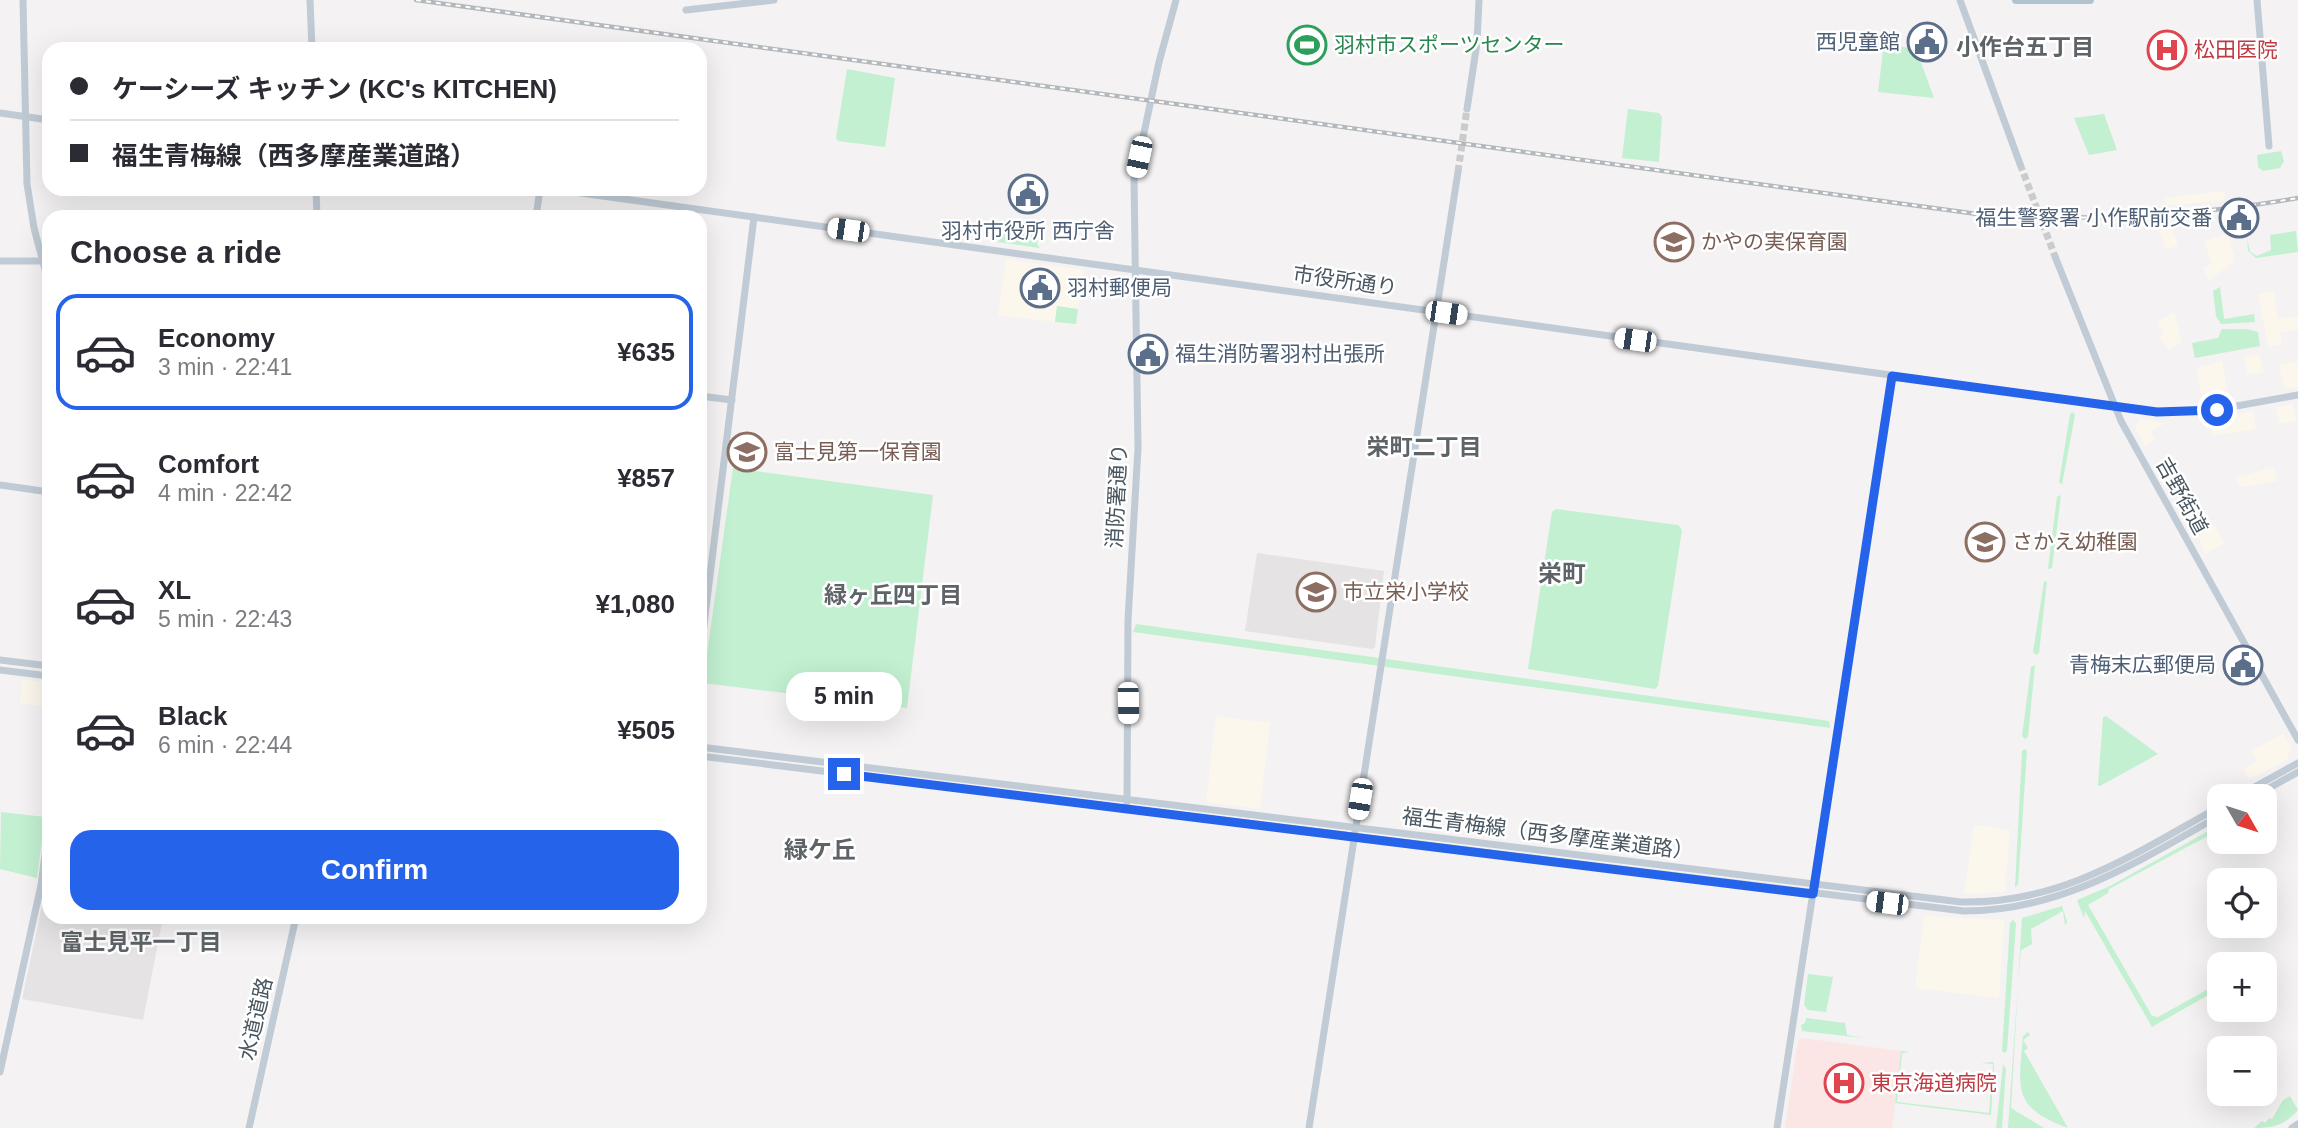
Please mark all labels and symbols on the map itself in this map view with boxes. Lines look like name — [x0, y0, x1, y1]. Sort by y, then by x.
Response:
public building icon: 西児童館 — [1906, 21, 1948, 63]
sports icon: 羽村市スポーツセンター — [1286, 24, 1328, 66]
hospital icon: 松田医院 — [2146, 29, 2188, 71]
place label: 西児童館 — [1816, 30, 1900, 53]
place label: 羽村市スポーツセンター — [1334, 33, 1565, 56]
district label: 小作台五丁目 — [1956, 34, 2094, 60]
place label: 松田医院 — [2194, 38, 2278, 61]
car — [1125, 134, 1154, 180]
public building icon: 羽村市役所 西庁舎 — [1007, 173, 1049, 215]
public building icon: 福生警察署 小作駅前交番 — [2218, 197, 2260, 239]
place label: 福生警察署 小作駅前交番 — [1975, 206, 2212, 229]
car — [826, 217, 871, 243]
place label: 羽村市役所 西庁舎 — [941, 219, 1115, 242]
school or university icon: かやの実保育園 — [1653, 221, 1695, 263]
place label: かやの実保育園 — [1701, 230, 1848, 253]
street label: 市役所通り — [1291, 262, 1399, 299]
public building icon: 羽村郵便局 — [1019, 267, 1061, 309]
place label: 羽村郵便局 — [1067, 276, 1172, 299]
car — [1424, 300, 1469, 326]
car — [1613, 327, 1658, 353]
public building icon: 福生消防署羽村出張所 — [1127, 333, 1169, 375]
place label: 福生消防署羽村出張所 — [1175, 342, 1385, 365]
route start — [2201, 394, 2233, 426]
school or university icon: 富士見第一保育園 — [726, 431, 768, 473]
district label: 栄町二丁目 — [1367, 434, 1482, 460]
place label: 富士見第一保育園 — [774, 440, 942, 463]
street label: 消防署通り — [1102, 443, 1131, 549]
street label: 吉野街道 — [2152, 453, 2213, 538]
school or university icon: さかえ幼稚園 — [1964, 521, 2006, 563]
place label: さかえ幼稚園 — [2012, 530, 2138, 553]
district label: 栄町 — [1538, 560, 1586, 587]
school or university icon: 市立栄小学校 — [1295, 571, 1337, 613]
place label: 市立栄小学校 — [1343, 580, 1469, 603]
district label: 緑ヶ丘四丁目 — [824, 582, 962, 608]
public building icon: 青梅末広郵便局 — [2222, 644, 2264, 686]
place label: 青梅末広郵便局 — [2069, 653, 2216, 676]
callout: 5 min — [786, 672, 902, 722]
car — [1118, 682, 1139, 724]
route end — [828, 758, 860, 790]
car — [1347, 777, 1374, 821]
north arrow — [2207, 784, 2277, 854]
street label: 福生青梅線（西多摩産業道路） — [1401, 804, 1695, 863]
district label: 緑ケ丘 — [784, 836, 856, 863]
car — [1865, 890, 1910, 916]
district label: 富士見平一丁目 — [61, 929, 222, 955]
street label: 水道道路 — [235, 975, 276, 1062]
hospital icon: 東京海道病院 — [1823, 1062, 1865, 1104]
place label: 東京海道病院 — [1871, 1071, 1997, 1094]

